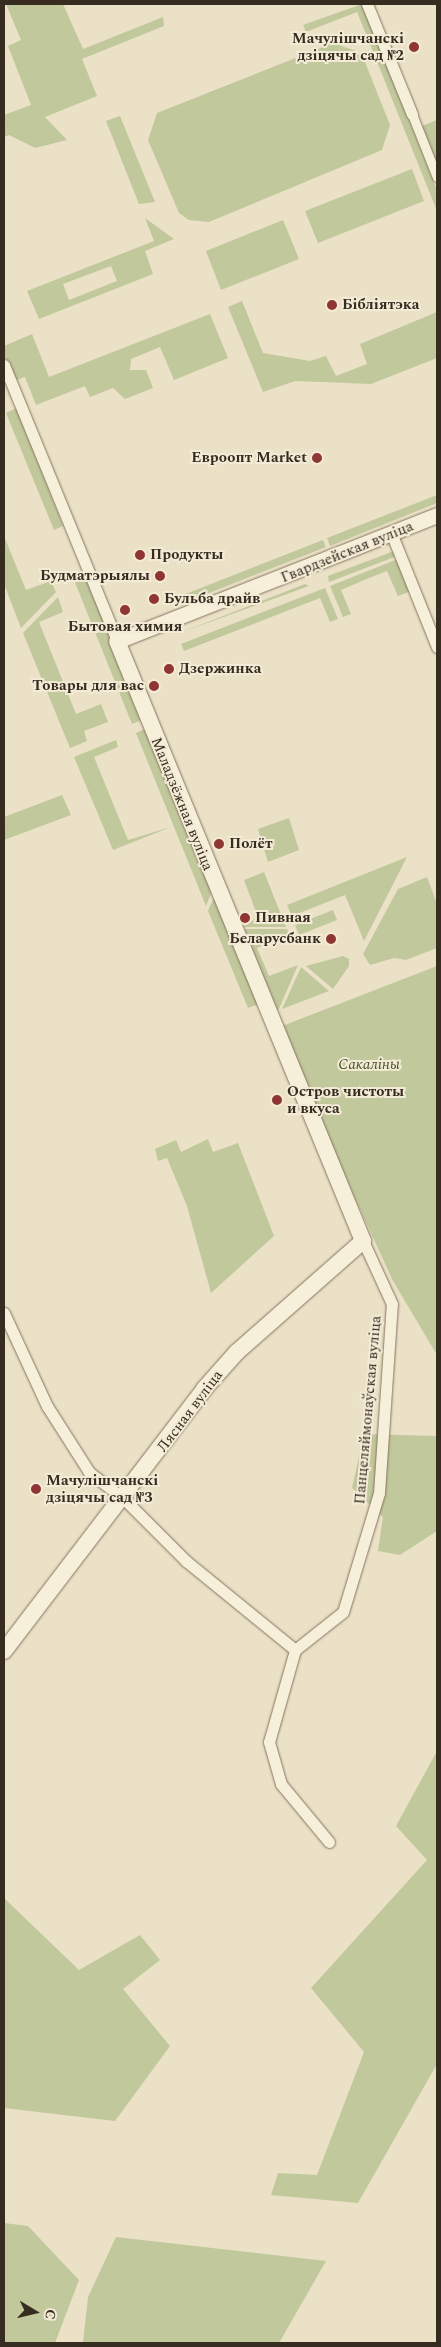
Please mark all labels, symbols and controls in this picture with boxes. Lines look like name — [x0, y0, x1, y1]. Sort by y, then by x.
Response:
place label: Мачулішчанскі дзіцячы сад №2 — [292, 29, 404, 64]
marker: Мачулішчанскі дзіцячы сад №2 — [408, 41, 420, 53]
place label: Бібліятэка — [342, 296, 419, 314]
marker: Бібліятэка — [326, 299, 338, 311]
place label: Евроопт Market — [191, 449, 307, 467]
marker: Евроопт Market — [311, 452, 323, 464]
street label: Гвардзейская вуліца — [278, 517, 416, 587]
place label: Продукты — [150, 546, 223, 564]
marker: Продукты — [134, 549, 146, 561]
place label: Будматэрыялы — [40, 567, 150, 585]
marker: Будматэрыялы — [154, 570, 166, 582]
place label: Бульба драйв — [164, 590, 260, 608]
marker: Бульба драйв — [148, 593, 160, 605]
marker: Бытовая химия — [119, 604, 131, 616]
place label: Бытовая химия — [68, 618, 182, 636]
place label: Дзержинка — [179, 660, 261, 678]
marker: Дзержинка — [163, 663, 175, 675]
place label: Товары для вас — [32, 677, 144, 695]
marker: Товары для вас — [148, 680, 160, 692]
street label: Маладзёжная вуліца — [147, 735, 217, 873]
place label: Полёт — [229, 835, 273, 853]
marker: Полёт — [213, 838, 225, 850]
place label: Пивная — [255, 909, 311, 927]
marker: Пивная — [239, 912, 251, 924]
place label: Беларусбанк — [229, 930, 321, 948]
marker: Беларусбанк — [325, 933, 337, 945]
park label: Сакаліны — [338, 1056, 400, 1074]
place label: Остров чистоты и вкуса — [287, 1082, 404, 1117]
marker: Остров чистоты и вкуса — [271, 1094, 283, 1106]
street label: Панцеляймонаўская вуліца — [351, 1315, 385, 1505]
street label: Лясная вуліца — [153, 1367, 227, 1455]
place label: Мачулішчанскі дзіцячы сад №3 — [46, 1471, 158, 1506]
marker: Мачулішчанскі дзіцячы сад №3 — [30, 1483, 42, 1495]
north arrow — [10, 2287, 60, 2337]
text: С — [39, 2308, 61, 2321]

